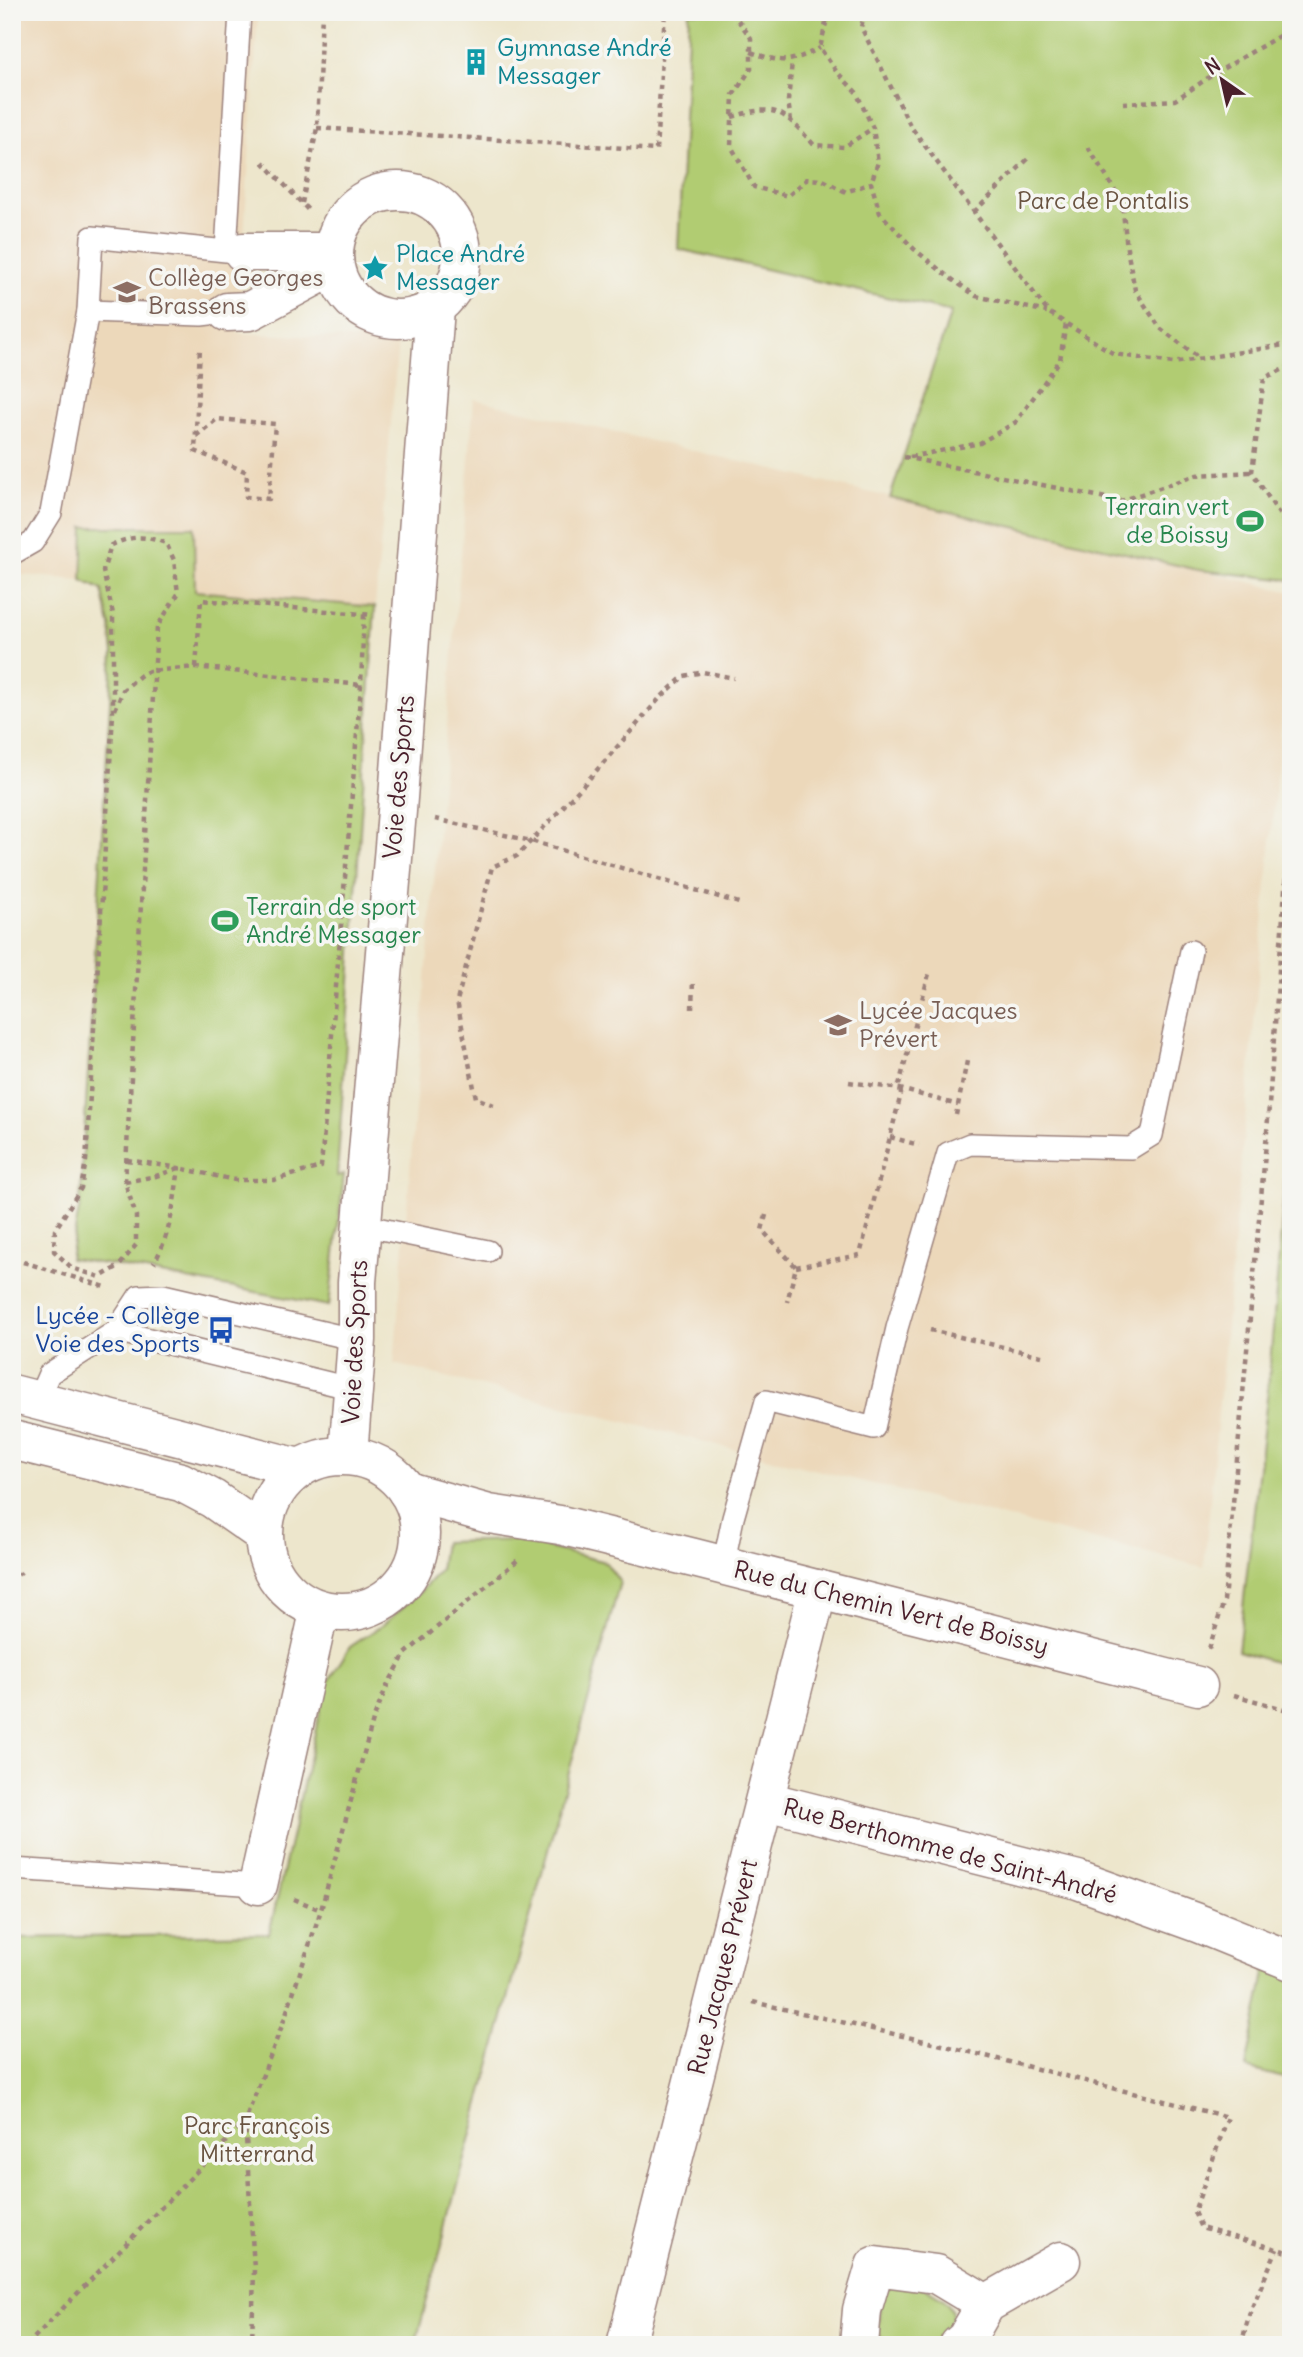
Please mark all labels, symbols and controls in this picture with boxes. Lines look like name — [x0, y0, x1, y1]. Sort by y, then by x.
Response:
place label: Gymnase André Messager — [497, 32, 672, 90]
north arrow — [1188, 46, 1258, 116]
building icon: Gymnase André Messager — [461, 47, 491, 77]
text: N — [1200, 52, 1225, 80]
park label: Parc de Pontalis — [1017, 185, 1189, 215]
place label: Place André Messager — [396, 238, 525, 296]
place icon: Place André Messager — [360, 253, 390, 283]
place label: Collège Georges Brassens — [148, 262, 323, 320]
school or university icon: Collège Georges Brassens — [112, 277, 142, 307]
place label: Terrain vert de Boissy — [1105, 491, 1229, 549]
sports icon: Terrain vert de Boissy — [1235, 506, 1265, 536]
street label: Voie des Sports — [376, 694, 420, 860]
place label: Terrain de sport André Messager — [246, 891, 421, 949]
sports icon: Terrain de sport André Messager — [210, 906, 240, 936]
place label: Lycée Jacques Prévert — [859, 995, 1018, 1053]
school or university icon: Lycée Jacques Prévert — [823, 1010, 853, 1040]
street label: Voie des Sports — [335, 1259, 373, 1425]
place label: Lycée - Collège Voie des Sports — [35, 1300, 200, 1358]
bus stop icon: Lycée - Collège Voie des Sports — [206, 1315, 236, 1345]
street label: Rue du Chemin Vert de Boissy — [731, 1553, 1052, 1661]
street label: Rue Berthomme de Saint-André — [780, 1791, 1120, 1909]
street label: Rue Jacques Prévert — [681, 1856, 763, 2078]
park label: Parc François Mitterrand — [184, 2110, 330, 2168]

